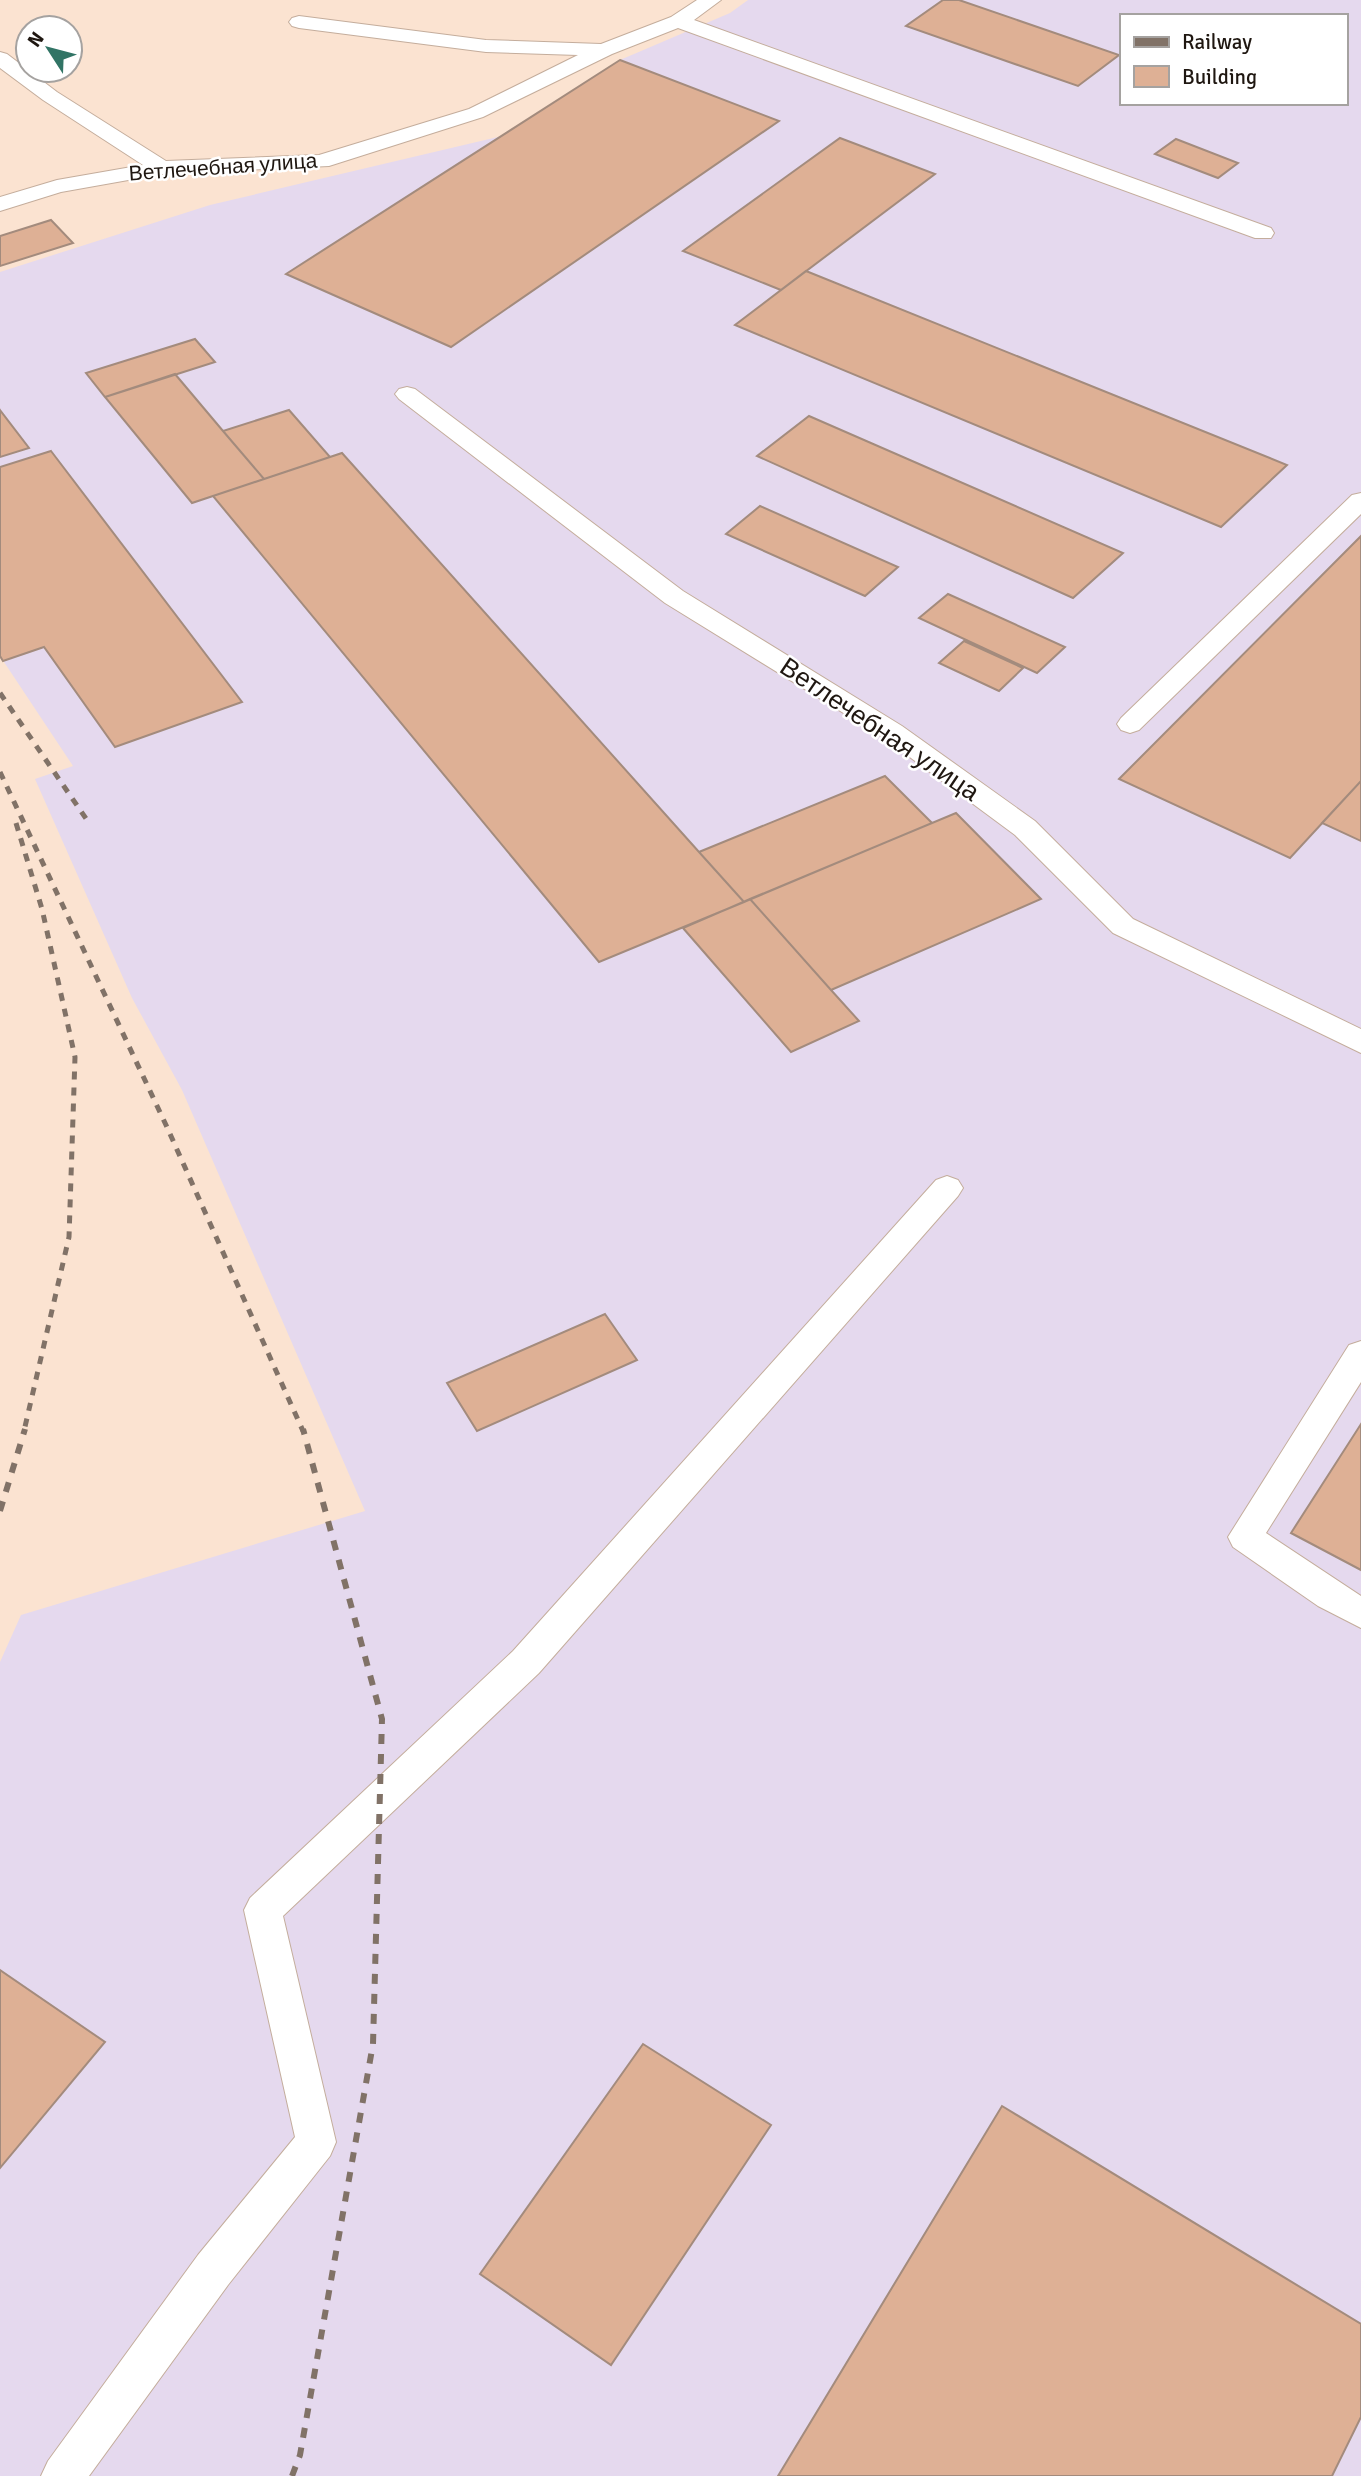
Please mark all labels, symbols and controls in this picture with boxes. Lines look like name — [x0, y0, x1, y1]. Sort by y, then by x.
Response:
north arrow — [14, 14, 84, 84]
legend — [1120, 14, 1347, 105]
text: N — [22, 27, 50, 52]
text: Railway — [1182, 29, 1252, 55]
text: Building — [1182, 64, 1257, 90]
street label: Ветлечебная улица — [128, 147, 318, 187]
street label: Ветлечебная улица — [774, 651, 986, 809]

